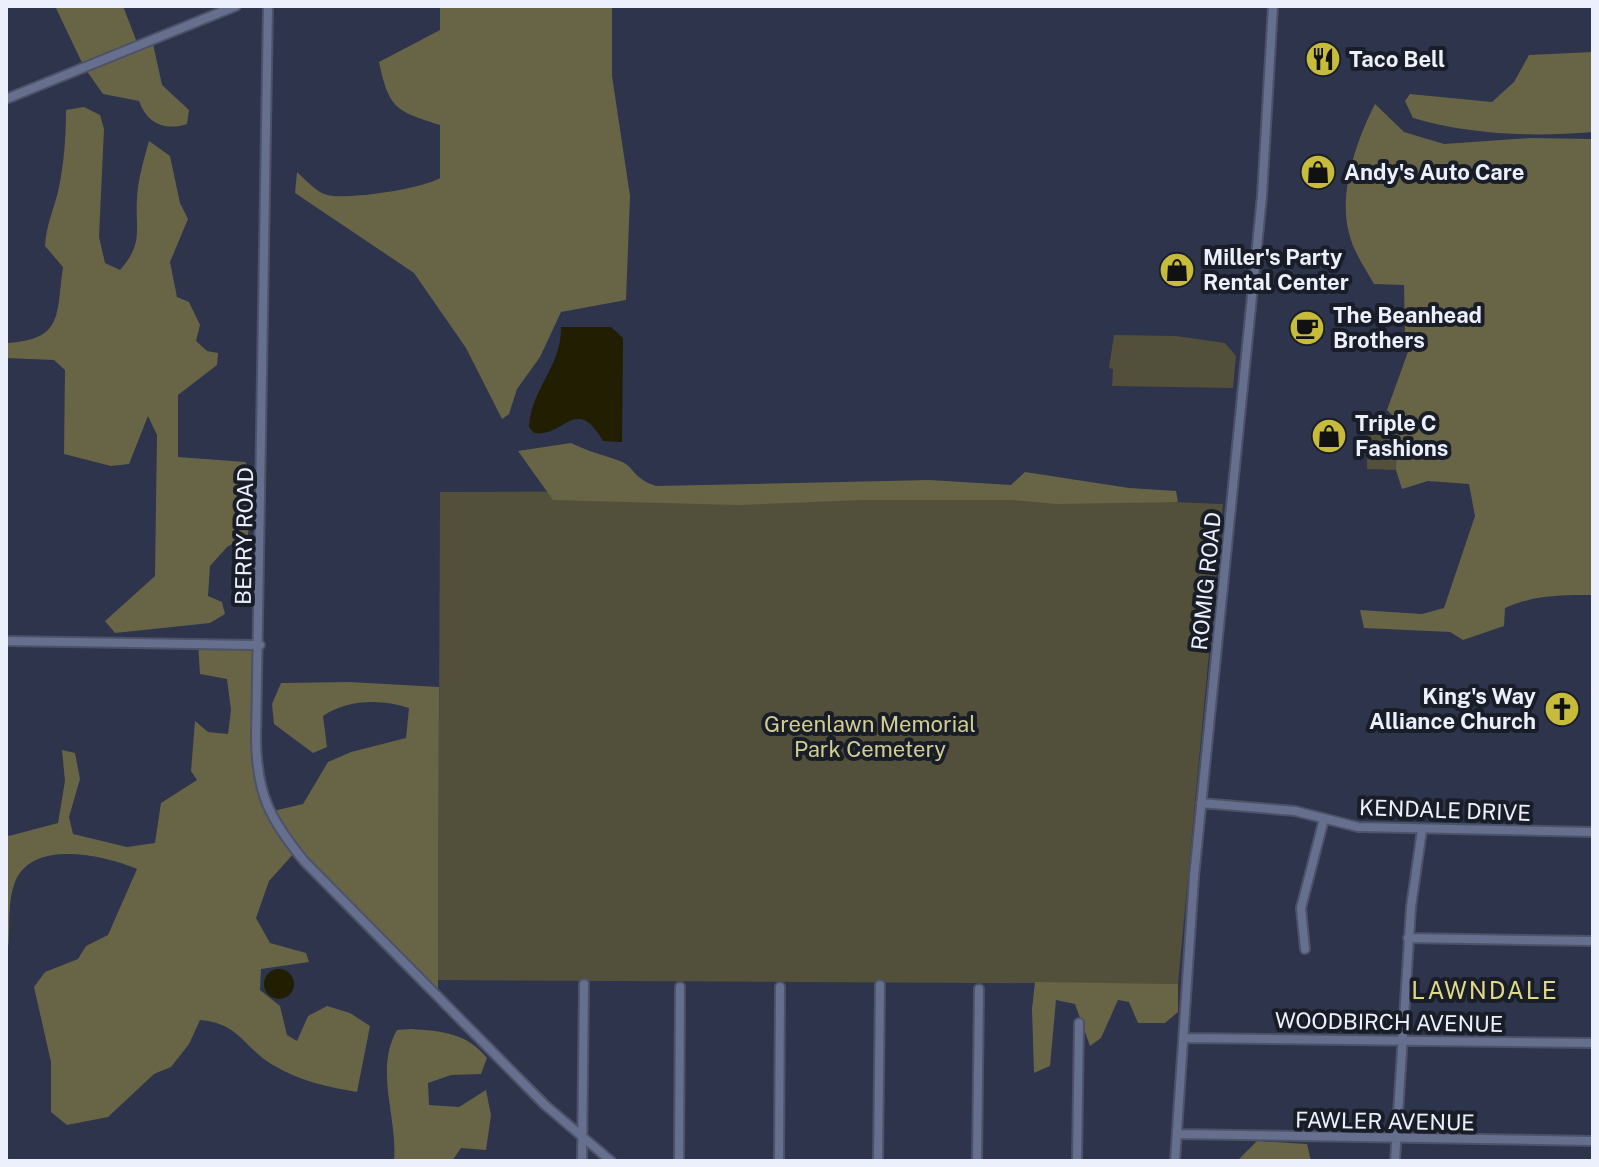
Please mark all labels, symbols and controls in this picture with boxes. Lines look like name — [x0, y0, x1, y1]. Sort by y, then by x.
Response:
restaurant icon: Taco Bell — [1304, 40, 1342, 78]
place label: Taco Bell — [1349, 46, 1445, 72]
shop icon: Andy's Auto Care — [1299, 153, 1337, 191]
place label: Andy's Auto Care — [1344, 159, 1524, 185]
place label: Miller's Party Rental Center — [1203, 244, 1349, 295]
shop icon: Miller's Party Rental Center — [1158, 251, 1196, 289]
place label: The Beanhead Brothers — [1333, 302, 1482, 353]
cafe icon: The Beanhead Brothers — [1288, 309, 1326, 347]
place label: Triple C Fashions — [1355, 410, 1448, 461]
shop icon: Triple C Fashions — [1310, 417, 1348, 455]
street label: BERRY ROAD — [230, 467, 258, 605]
street label: ROMIG ROAD — [1186, 511, 1226, 651]
place label: King's Way Alliance Church — [1369, 683, 1537, 734]
church icon: King's Way Alliance Church — [1543, 690, 1581, 728]
park label: Greenlawn Memorial Park Cemetery — [764, 711, 976, 762]
street label: KENDALE DRIVE — [1359, 794, 1531, 826]
district label: LAWNDALE — [1411, 976, 1559, 1004]
street label: WOODBIRCH AVENUE — [1275, 1007, 1503, 1037]
street label: FAWLER AVENUE — [1295, 1106, 1475, 1136]

